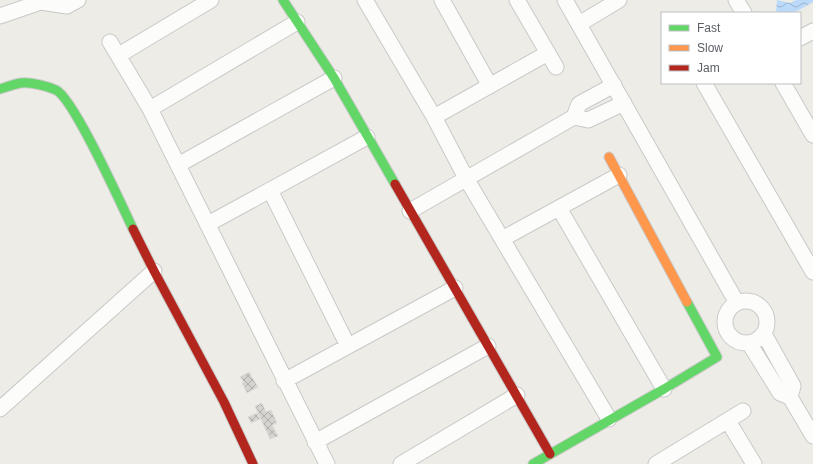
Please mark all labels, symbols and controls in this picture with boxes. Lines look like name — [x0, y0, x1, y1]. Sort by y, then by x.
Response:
legend — [661, 12, 801, 84]
text: Fast — [697, 21, 721, 35]
text: Slow — [697, 41, 723, 55]
text: Jam — [697, 61, 720, 75]

